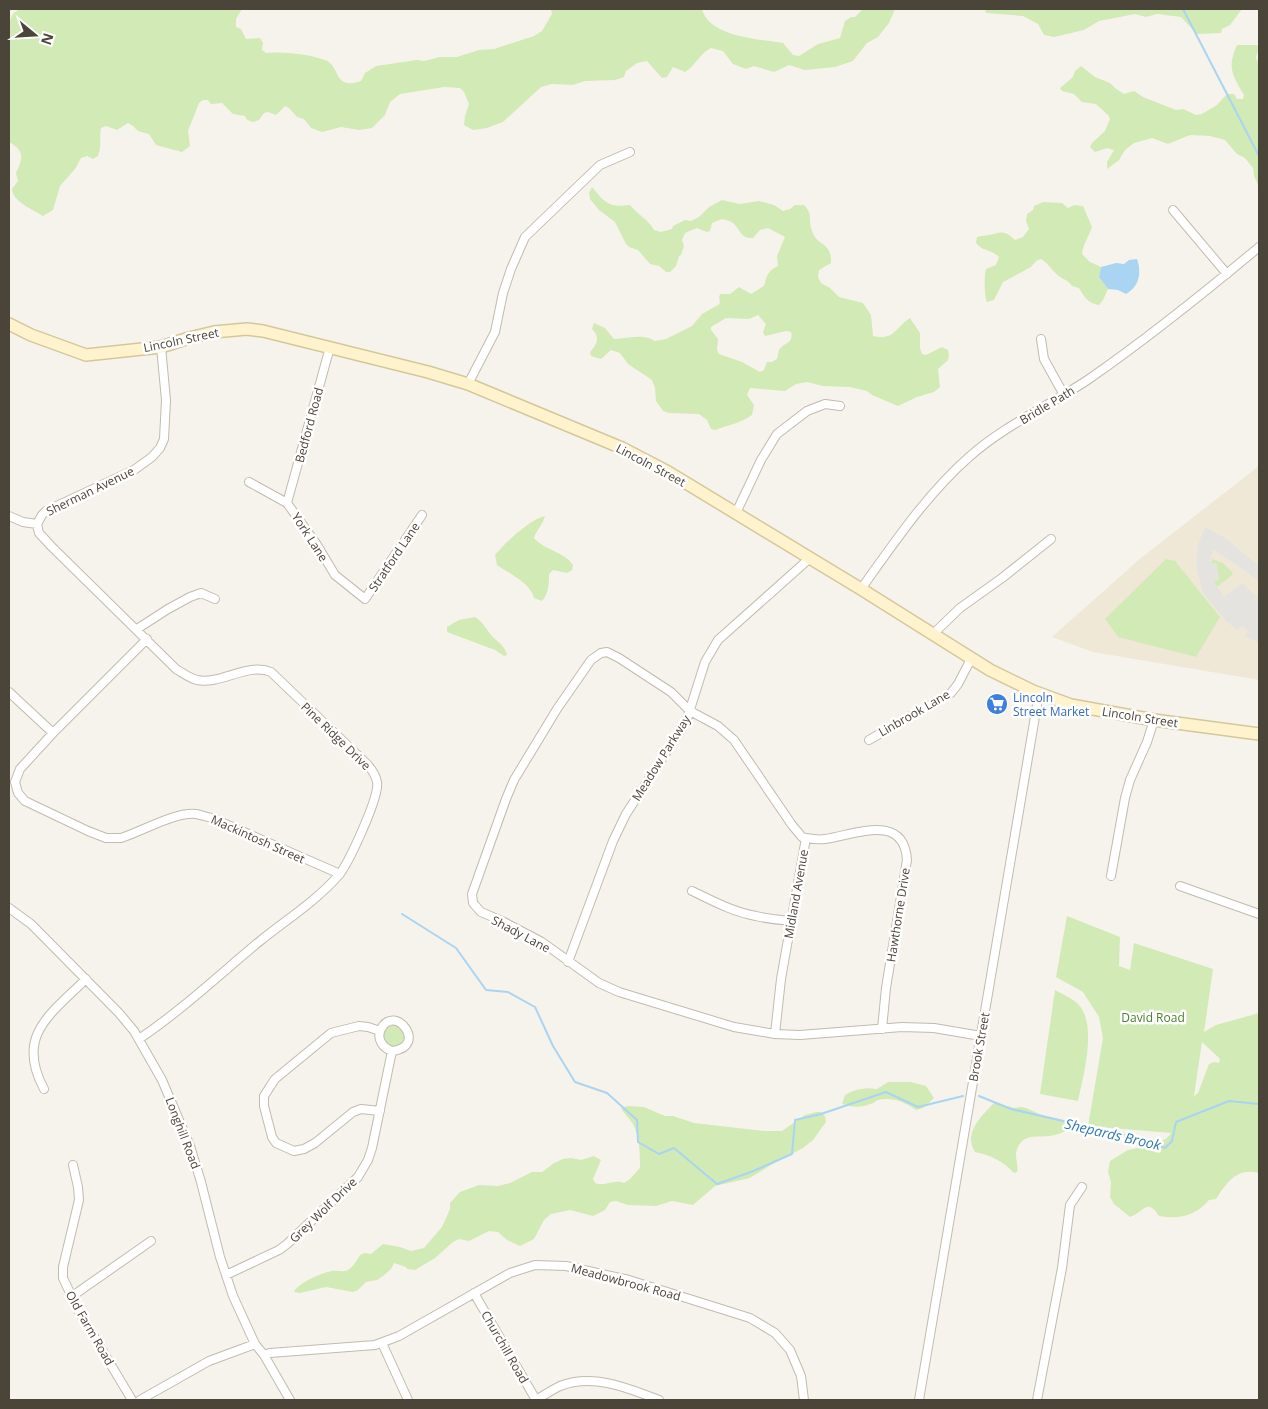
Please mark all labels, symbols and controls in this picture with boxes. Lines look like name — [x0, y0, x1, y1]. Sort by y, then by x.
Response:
north arrow — [10, 10, 60, 60]
text: N — [37, 31, 59, 48]
street label: Lincoln Street — [142, 324, 220, 356]
street label: Bridle Path — [1016, 382, 1078, 428]
street label: Bedford Road — [291, 386, 327, 464]
street label: Lincoln Street — [613, 440, 689, 490]
street label: Sherman Avenue — [43, 462, 137, 520]
street label: York Lane — [288, 509, 332, 565]
street label: Stratford Lane — [364, 519, 424, 595]
street label: Linbrook Lane — [875, 686, 953, 740]
place label: Lincoln Street Market — [1013, 689, 1089, 720]
supermarket icon: Lincoln Street Market — [985, 692, 1009, 716]
street label: Pine Ridge Drive — [297, 698, 375, 774]
street label: Lincoln Street — [1101, 703, 1179, 731]
street label: Meadow Parkway — [628, 711, 695, 804]
street label: Mackintosh Street — [208, 811, 308, 867]
street label: Midland Avenue — [780, 848, 812, 940]
street label: Hawthorne Drive — [882, 866, 914, 963]
street label: Shady Lane — [489, 911, 554, 957]
park label: David Road — [1121, 1009, 1185, 1026]
street label: Brook Street — [965, 1011, 993, 1083]
street label: Longhill Road — [162, 1095, 204, 1171]
water label: Shepards Brook — [1063, 1114, 1164, 1155]
street label: Grey Wolf Drive — [286, 1173, 361, 1246]
street label: Meadowbrook Road — [569, 1259, 683, 1305]
street label: Old Farm Road — [62, 1288, 118, 1368]
street label: Churchill Road — [477, 1308, 533, 1386]

